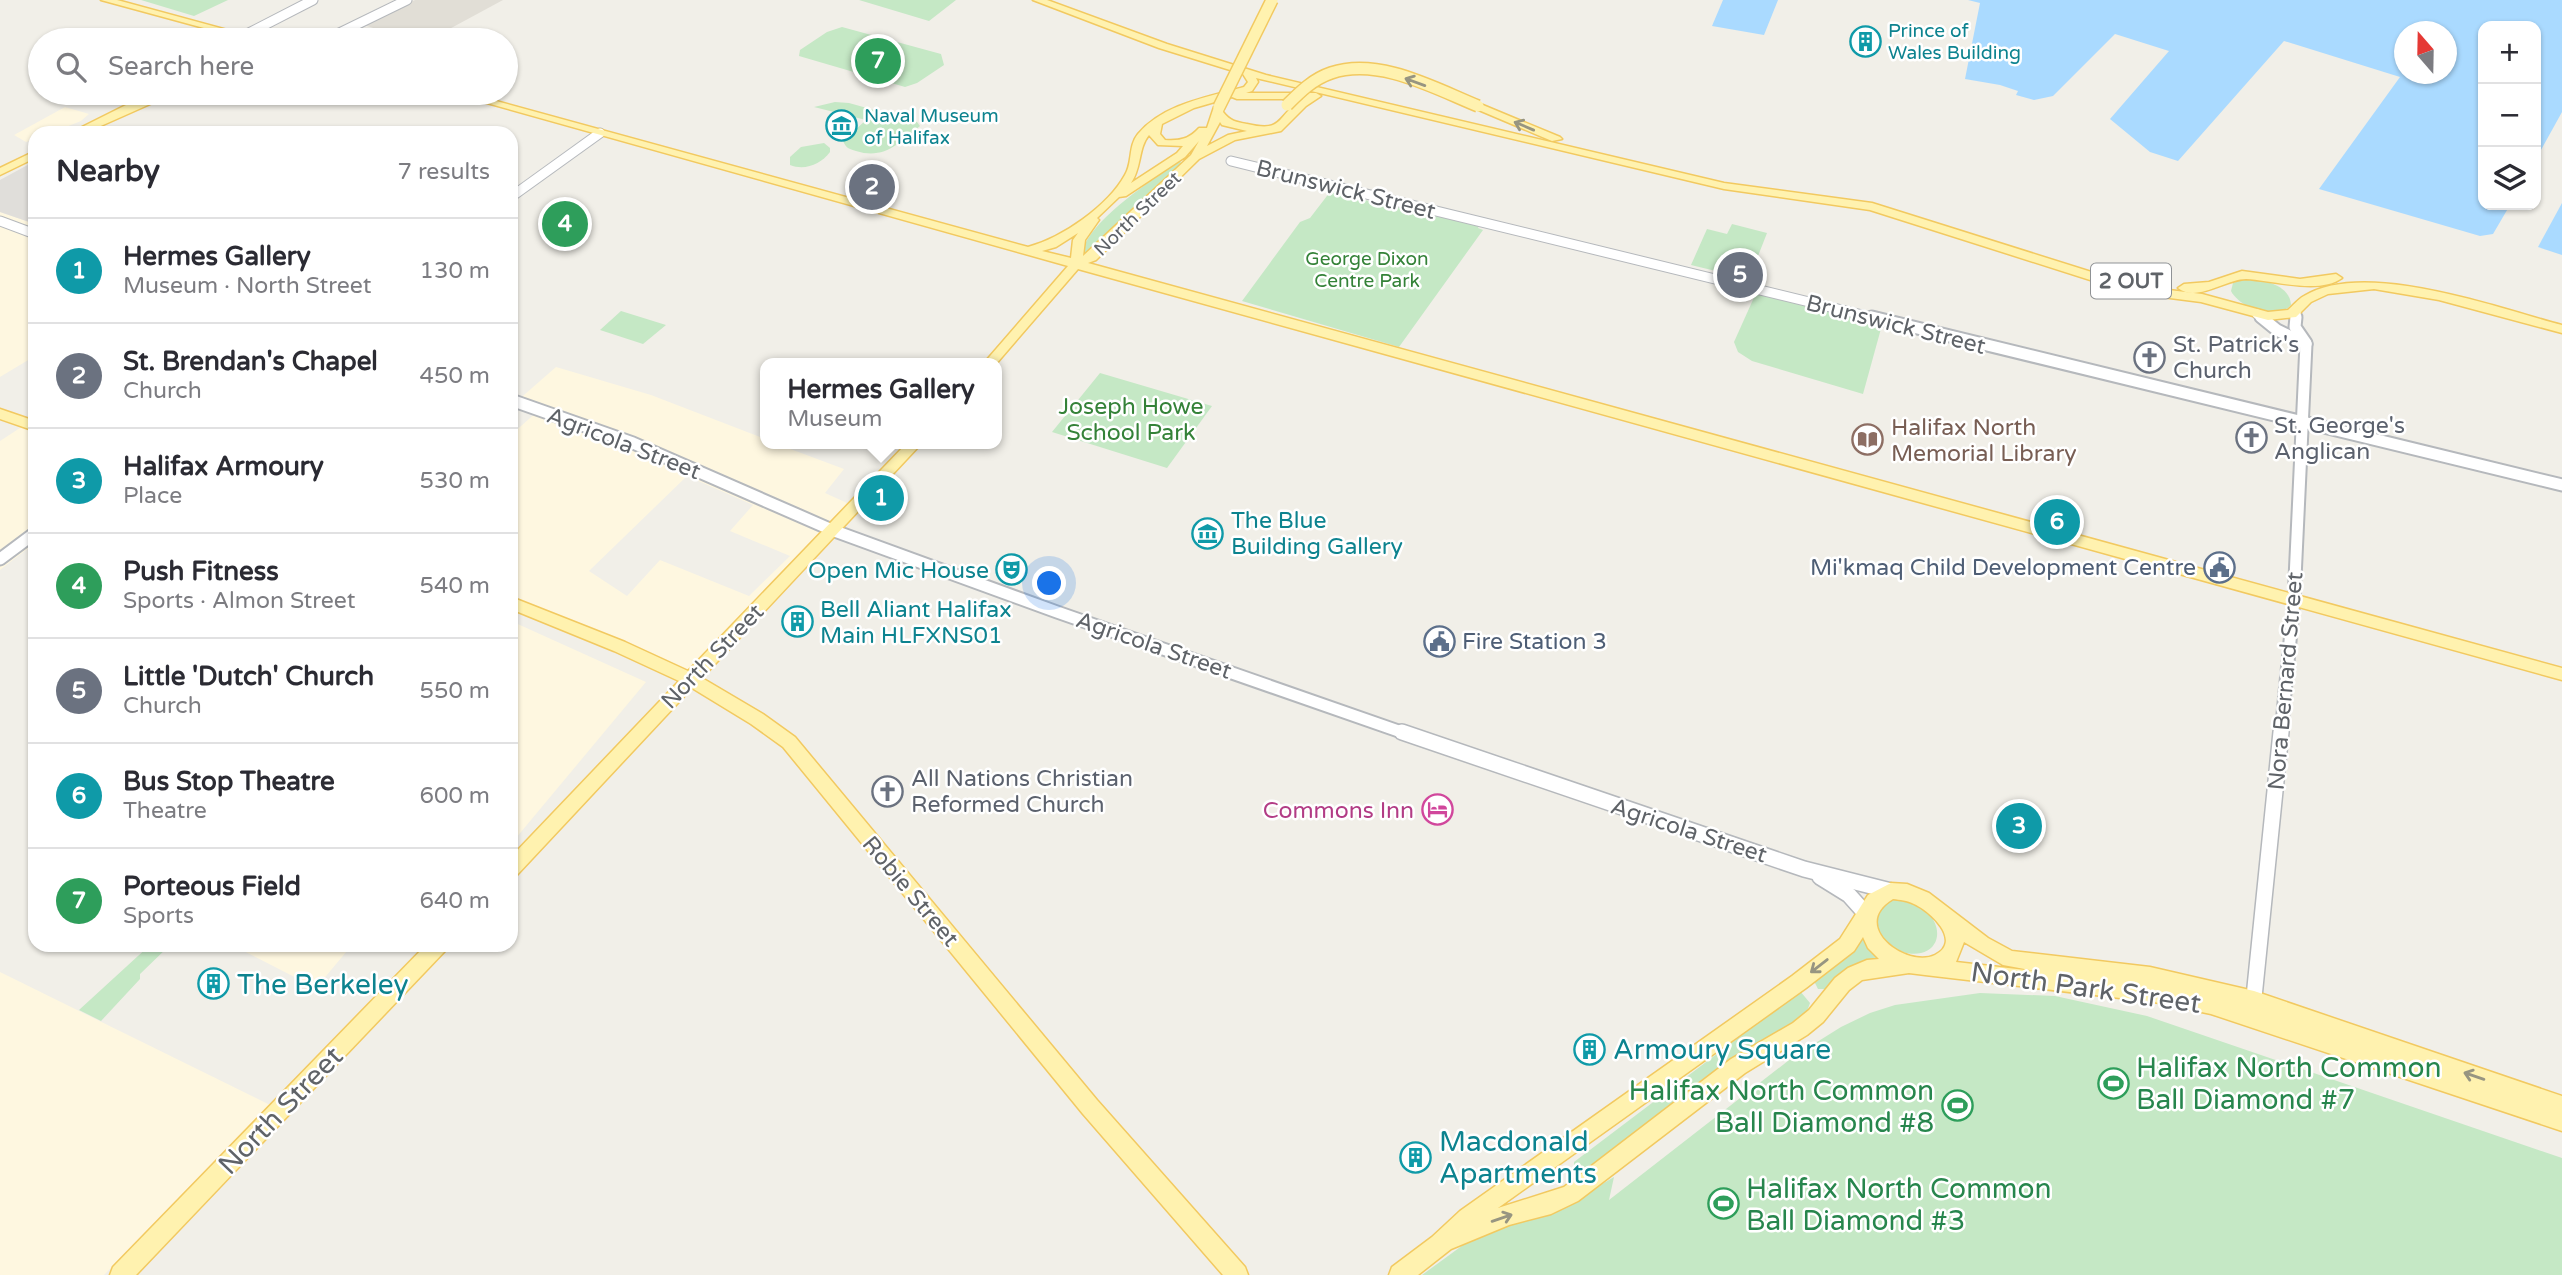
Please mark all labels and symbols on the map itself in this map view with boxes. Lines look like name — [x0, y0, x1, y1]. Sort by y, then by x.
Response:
place label: Prince of Wales Building — [1888, 20, 2021, 64]
north arrow — [2394, 21, 2457, 84]
building icon: Prince of Wales Building — [1848, 24, 1882, 58]
pin: 7 — [855, 35, 901, 87]
one-way arrow — [1404, 75, 1426, 87]
place label: Naval Museum of Halifax — [864, 105, 999, 149]
museum icon: Naval Museum of Halifax — [824, 109, 858, 143]
one-way arrow — [1514, 118, 1535, 131]
street label: Brunswick Street — [1253, 154, 1439, 226]
pin: 2 — [849, 161, 895, 213]
street label: North Street — [1090, 167, 1186, 261]
pin: 4 — [542, 198, 588, 250]
park label: George Dixon Centre Park — [1305, 248, 1429, 292]
pin: 5 — [1717, 249, 1763, 301]
road number: 2 OUT — [2091, 264, 2171, 298]
street label: Brunswick Street — [1803, 289, 1989, 361]
place label: St. Patrick's Church — [2173, 331, 2299, 385]
church icon: St. Patrick's Church — [2133, 340, 2167, 374]
park label: Joseph Howe School Park — [1058, 393, 1204, 447]
street label: Agricola Street — [543, 402, 705, 486]
place label: St. George's Anglican — [2274, 412, 2405, 466]
place label: Halifax North Memorial Library — [1891, 414, 2077, 468]
church icon: St. George's Anglican — [2234, 421, 2268, 455]
library icon: Halifax North Memorial Library — [1851, 423, 1885, 457]
pin: 1 — [858, 472, 904, 524]
pin: 6 — [2034, 496, 2080, 548]
place label: The Blue Building Gallery — [1231, 507, 1403, 561]
museum icon: The Blue Building Gallery — [1191, 516, 1225, 550]
public building icon: Mi'kmaq Child Development Centre — [2202, 550, 2236, 584]
theatre icon: Open Mic House — [995, 553, 1029, 587]
place label: Mi'kmaq Child Development Centre — [1810, 554, 2196, 582]
place label: Open Mic House — [808, 557, 989, 585]
your location — [1032, 566, 1066, 600]
street label: Nora Bernard Street — [2263, 571, 2310, 791]
place label: Bell Aliant Halifax Main HLFXNS01 — [820, 596, 1012, 650]
street label: North Street — [656, 598, 770, 715]
building icon: Bell Aliant Halifax Main HLFXNS01 — [780, 605, 814, 639]
street label: Agricola Street — [1072, 606, 1235, 686]
public building icon: Fire Station 3 — [1422, 624, 1456, 658]
place label: Fire Station 3 — [1462, 628, 1607, 656]
place label: All Nations Christian Reformed Church — [911, 765, 1133, 819]
church icon: All Nations Christian Reformed Church — [871, 774, 905, 808]
hotel icon: Commons Inn — [1420, 793, 1454, 827]
street label: Agricola Street — [1607, 793, 1770, 869]
place label: Commons Inn — [1263, 797, 1414, 825]
pin: 3 — [1996, 800, 2042, 852]
street label: Robie Street — [856, 831, 965, 953]
street label: North Park Street — [1969, 955, 2203, 1021]
one-way arrow — [1811, 959, 1829, 974]
building icon: The Berkeley — [197, 967, 231, 1001]
place label: The Berkeley — [237, 968, 408, 1002]
building icon: Armoury Square — [1573, 1032, 1607, 1066]
place label: Armoury Square — [1613, 1033, 1831, 1067]
street label: North Street — [211, 1039, 350, 1182]
place label: Halifax North Common Ball Diamond #7 — [2136, 1051, 2442, 1117]
sports icon: Halifax North Common Ball Diamond #7 — [2096, 1066, 2130, 1100]
one-way arrow — [2464, 1069, 2486, 1081]
place label: Halifax North Common Ball Diamond #8 — [1628, 1074, 1934, 1140]
sports icon: Halifax North Common Ball Diamond #8 — [1940, 1089, 1974, 1123]
place label: Macdonald Apartments — [1439, 1125, 1597, 1191]
building icon: Macdonald Apartments — [1399, 1140, 1433, 1174]
place label: Halifax North Common Ball Diamond #3 — [1746, 1172, 2052, 1238]
sports icon: Halifax North Common Ball Diamond #3 — [1706, 1187, 1740, 1221]
one-way arrow — [1491, 1211, 1513, 1223]

